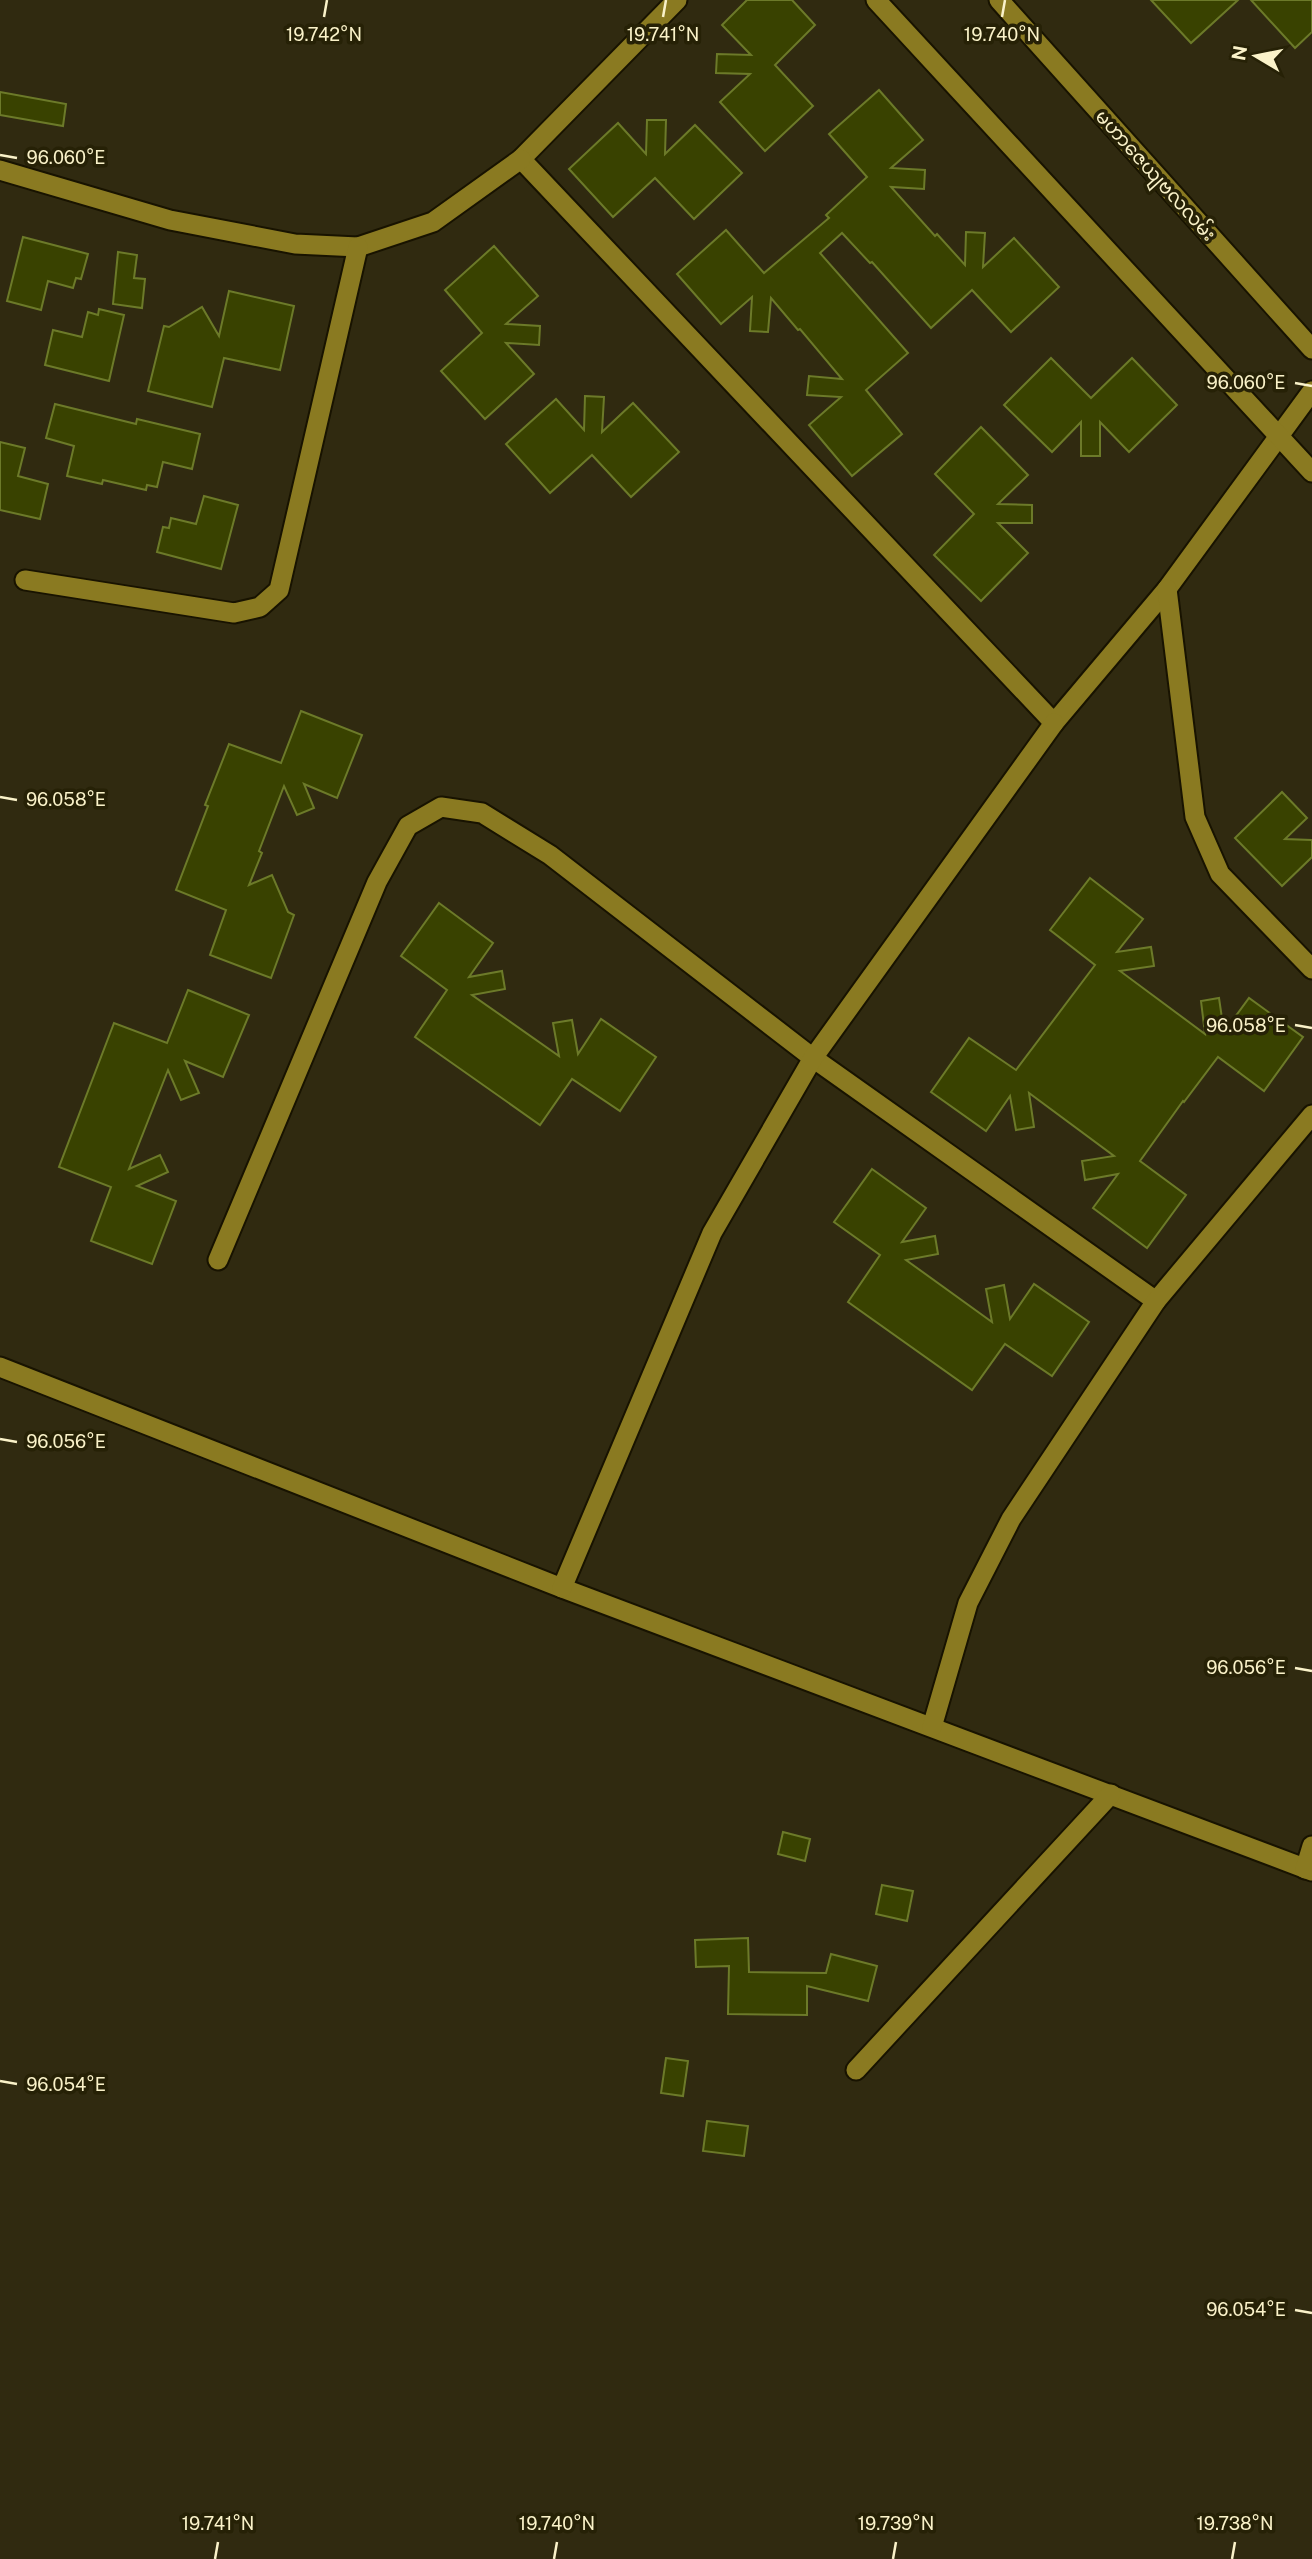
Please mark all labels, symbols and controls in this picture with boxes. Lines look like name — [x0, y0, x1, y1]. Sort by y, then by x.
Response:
north arrow — [1221, 21, 1291, 91]
text: 19.742°N — [286, 24, 362, 45]
text: 19.741°N — [627, 24, 699, 45]
text: 19.740°N — [964, 24, 1040, 45]
text: N — [1227, 44, 1251, 62]
street label: မဟာဇေယျဗလလမ်း — [1088, 103, 1223, 248]
text: 96.060°E — [27, 147, 105, 168]
text: 96.060°E — [1207, 372, 1285, 393]
text: 96.058°E — [26, 789, 106, 810]
text: 96.058°E — [1206, 1015, 1286, 1036]
text: 96.056°E — [26, 1431, 106, 1452]
text: 96.056°E — [1206, 1657, 1286, 1678]
text: 96.054°E — [26, 2074, 106, 2095]
text: 96.054°E — [1206, 2299, 1286, 2320]
text: 19.741°N — [182, 2513, 254, 2534]
text: 19.740°N — [519, 2513, 595, 2534]
text: 19.739°N — [858, 2513, 934, 2534]
text: 19.738°N — [1197, 2513, 1273, 2534]

